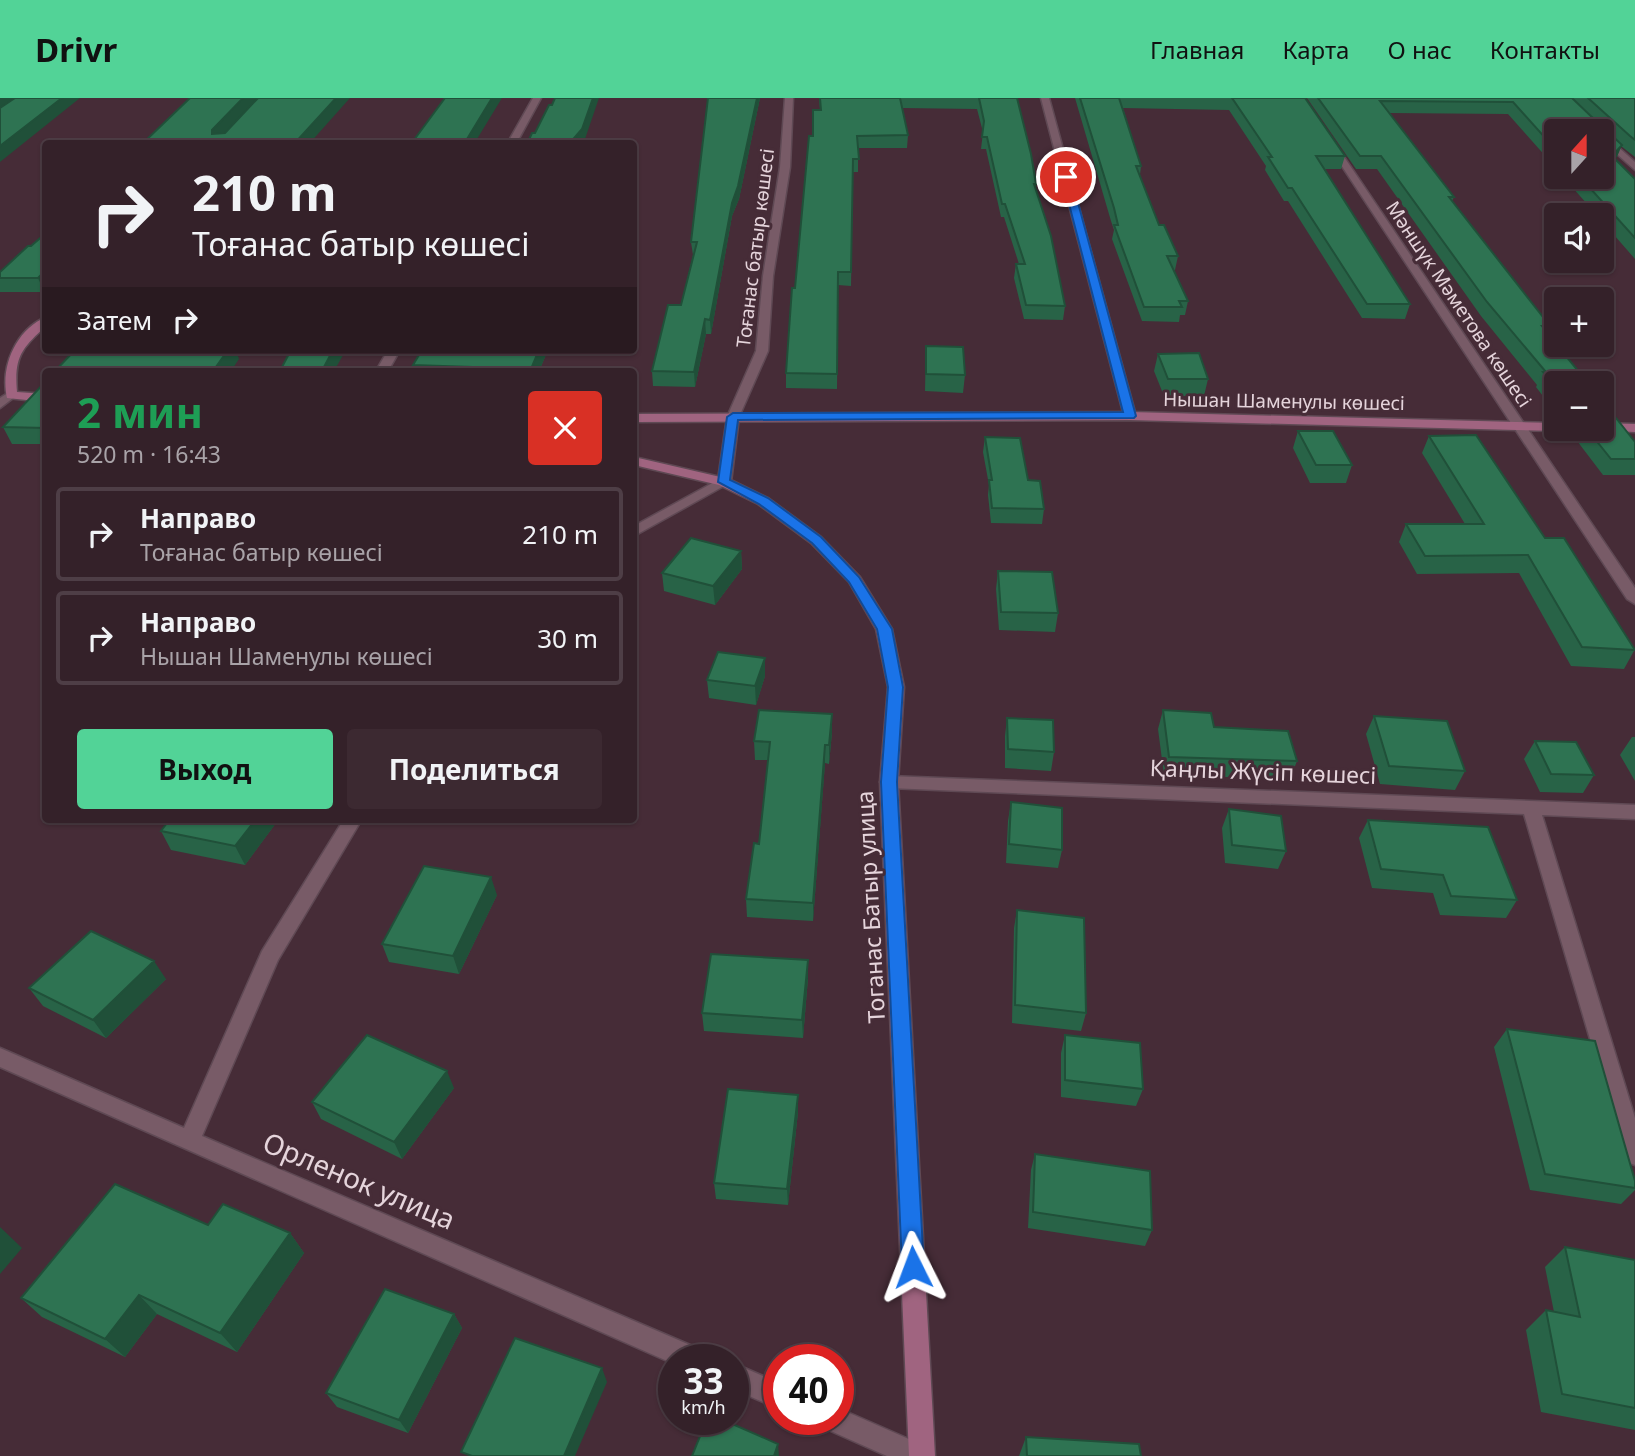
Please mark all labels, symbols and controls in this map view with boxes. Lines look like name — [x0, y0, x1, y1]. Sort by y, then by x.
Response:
text: Drivr — [35, 27, 117, 72]
text: Главная — [1150, 33, 1244, 66]
text: Карта — [1282, 33, 1349, 66]
text: О нас — [1387, 33, 1452, 66]
text: Контакты — [1490, 33, 1600, 66]
north arrow — [1544, 119, 1614, 189]
map controls — [1544, 119, 1614, 441]
street label: Тоғанас батыр көшесі — [730, 147, 780, 349]
pin — [1036, 147, 1096, 207]
icon: arrive — [1047, 158, 1085, 196]
text: 210 m — [192, 159, 337, 225]
icon: right — [77, 168, 168, 259]
street label: Мәншүк Мәметова көшесі — [1380, 196, 1538, 412]
button: sound — [1544, 203, 1614, 273]
text: Тоғанас батыр көшесі — [192, 222, 530, 265]
button: + — [1544, 287, 1614, 357]
icon: right — [166, 301, 204, 339]
text: Затем — [77, 302, 152, 338]
button: − — [1544, 371, 1614, 441]
text: 2 мин — [77, 383, 203, 440]
street label: Нышан Шаменулы көшесі — [1163, 386, 1405, 416]
button: close — [528, 391, 602, 465]
text: 520 m · 16:43 — [77, 438, 221, 470]
text: Направо — [140, 500, 256, 536]
icon: right — [81, 515, 119, 553]
text: 210 m — [522, 516, 598, 552]
text: Тоғанас батыр көшесі — [140, 536, 383, 568]
text: Направо — [140, 604, 256, 640]
icon: right — [81, 619, 119, 657]
text: 30 m — [537, 620, 598, 656]
text: Нышан Шаменулы көшесі — [140, 640, 433, 672]
button: Выход — [77, 729, 333, 809]
button: Поделиться — [347, 729, 602, 809]
street label: Қаңлы Жүсіп көшесі — [1149, 751, 1377, 791]
street label: Тоганас Батыр улица — [848, 790, 892, 1024]
street label: Орленок улица — [257, 1122, 461, 1238]
position arrow — [876, 1230, 950, 1304]
speed limit sign: 40 — [763, 1344, 854, 1435]
text: 33 — [683, 1357, 724, 1404]
text: km/h — [681, 1395, 726, 1419]

